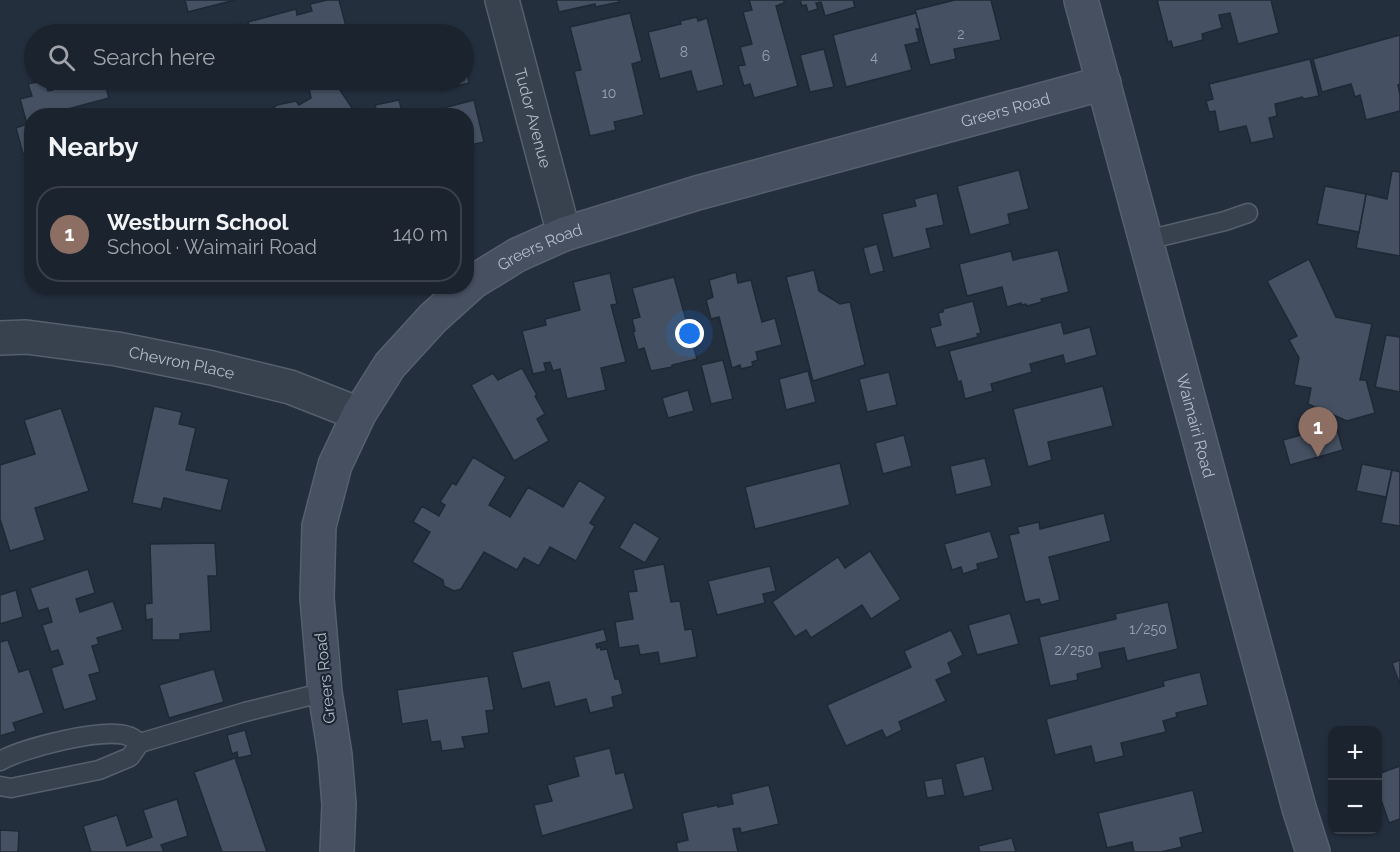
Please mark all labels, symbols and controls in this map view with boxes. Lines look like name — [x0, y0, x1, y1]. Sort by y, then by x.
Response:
search box — [24, 24, 474, 90]
house number: 2 — [957, 26, 965, 42]
icon: search — [45, 41, 78, 74]
text: Search here — [93, 44, 215, 70]
house number: 8 — [680, 44, 688, 60]
house number: 6 — [762, 48, 770, 64]
house number: 4 — [870, 49, 878, 65]
street label: Tudor Avenue — [511, 66, 556, 170]
house number: 10 — [602, 85, 616, 101]
street label: Greers Road — [959, 89, 1052, 131]
text: Nearby — [48, 132, 138, 162]
text: Westburn School — [107, 209, 289, 235]
street label: Greers Road — [494, 219, 584, 274]
text: 1 — [65, 222, 74, 246]
text: 140 m — [393, 222, 448, 246]
text: School · Waimairi Road — [107, 235, 317, 259]
your location — [675, 319, 704, 348]
street label: Chevron Place — [127, 342, 237, 383]
street label: Waimairi Road — [1173, 372, 1219, 480]
pin: 1 — [1298, 408, 1338, 457]
house number: 1/250 — [1129, 621, 1167, 637]
street label: Greers Road — [311, 632, 339, 724]
house number: 2/250 — [1055, 642, 1093, 658]
map controls — [1328, 726, 1382, 834]
button: + — [1328, 726, 1382, 780]
button: − — [1328, 780, 1382, 834]

